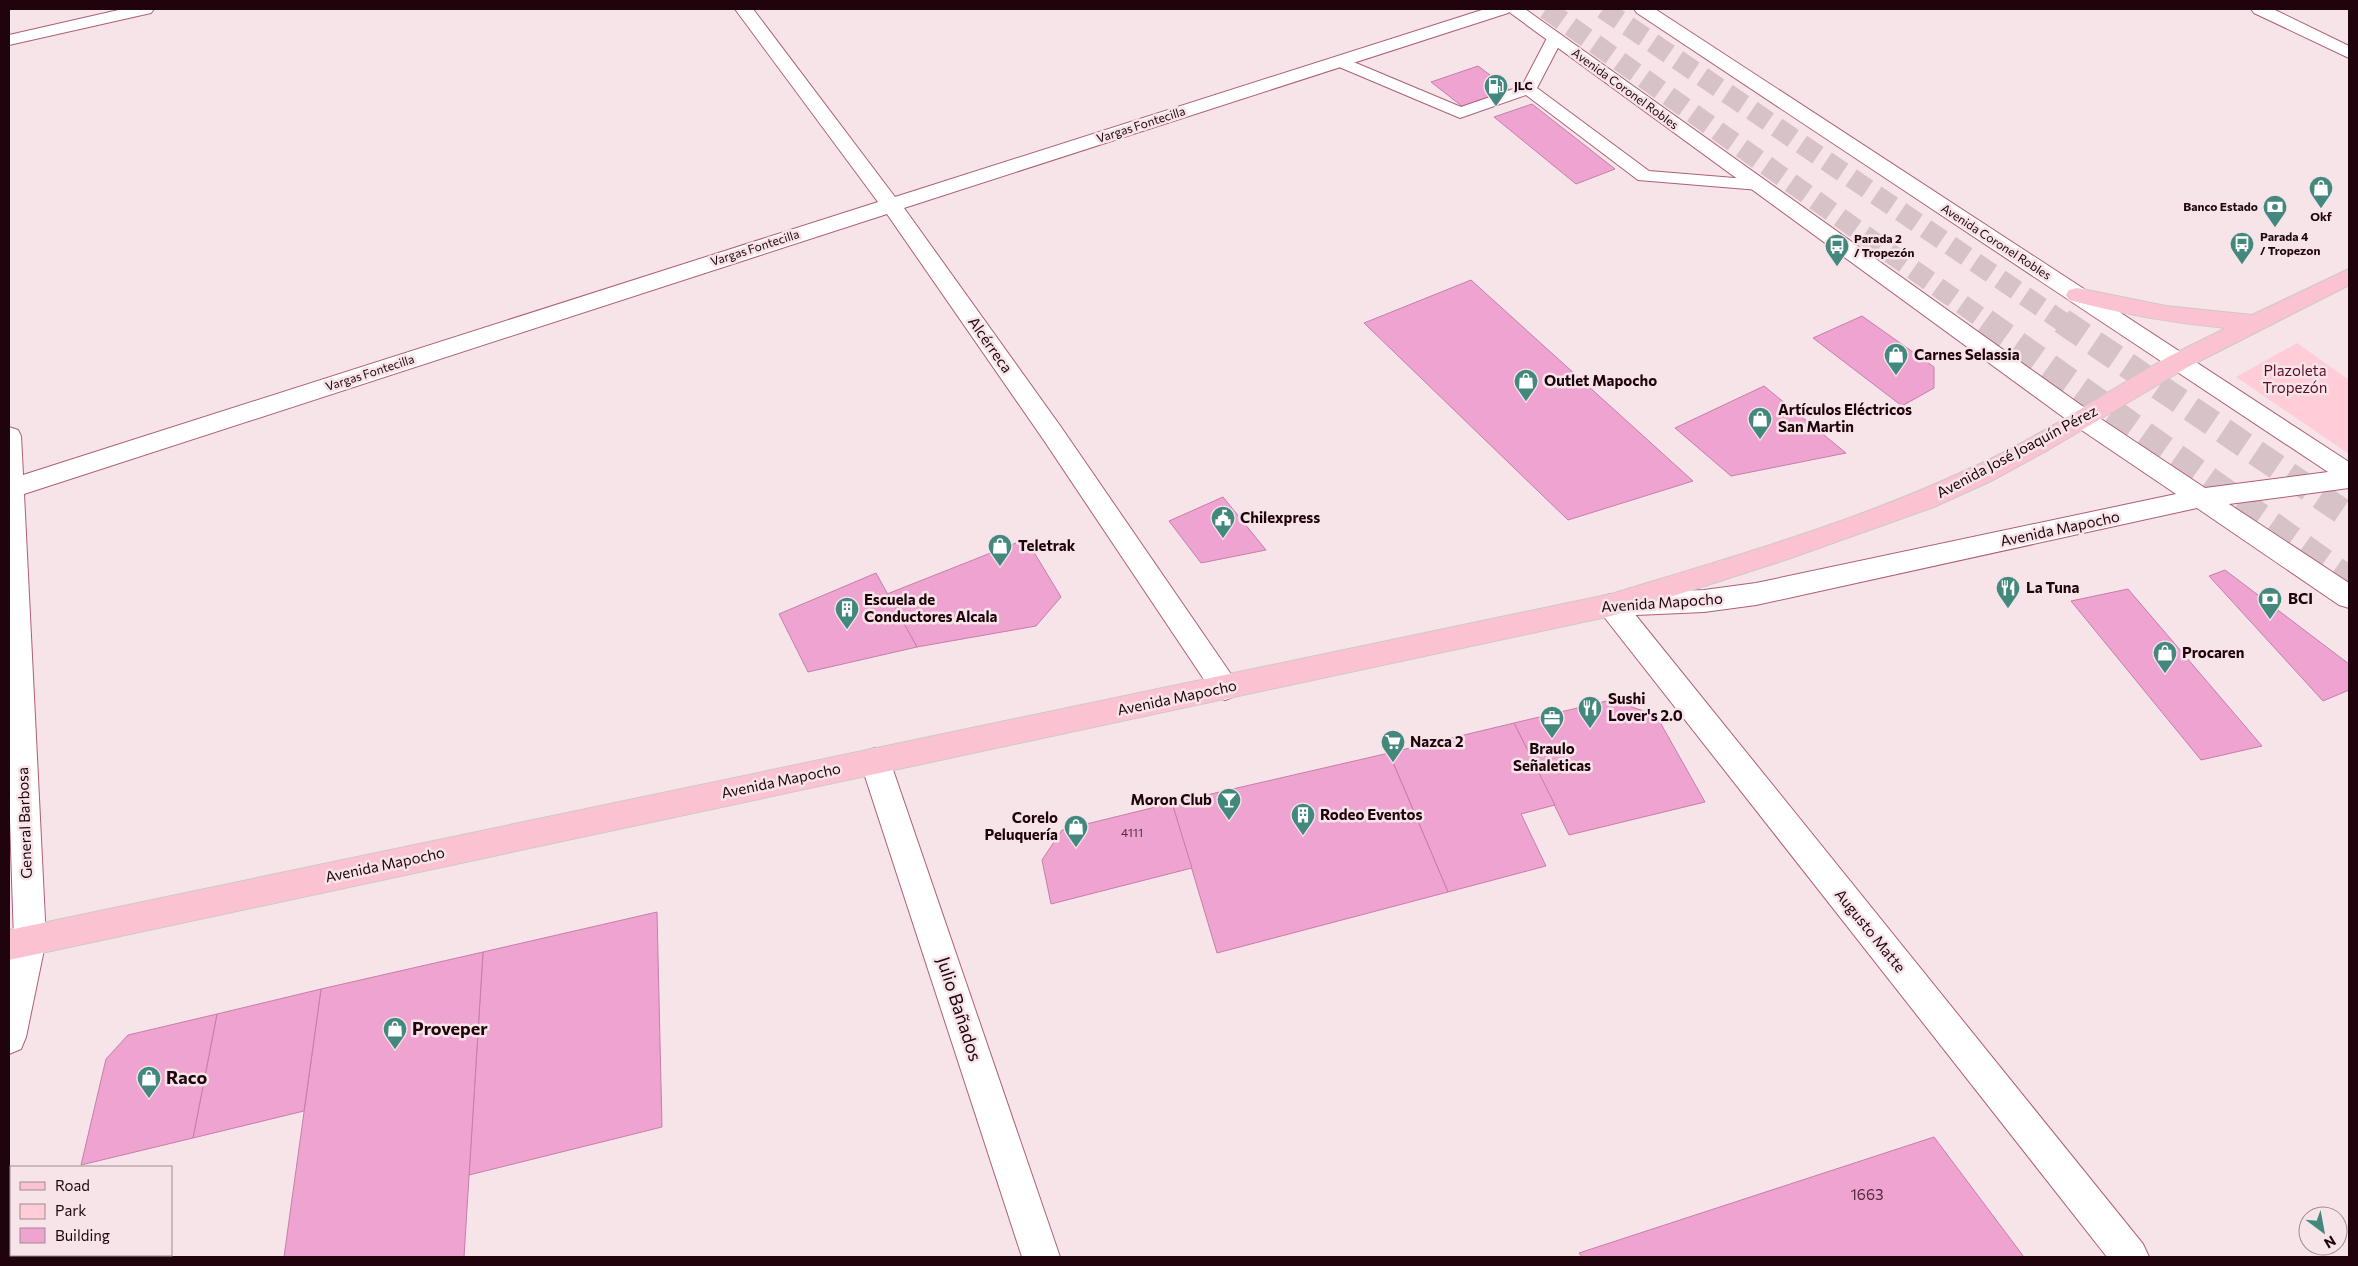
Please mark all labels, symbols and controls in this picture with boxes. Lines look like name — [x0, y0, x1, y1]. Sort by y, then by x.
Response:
street label: Avenida Coronel Robles — [1570, 45, 1681, 131]
fuel station icon: JLC — [1483, 73, 1509, 107]
place label: JLC — [1514, 78, 1533, 93]
street label: Vargas Fontecilla — [1095, 103, 1187, 145]
shop icon: Okf — [2308, 175, 2334, 209]
bank icon: Banco Estado — [2262, 194, 2288, 228]
place label: Banco Estado — [2183, 199, 2258, 213]
street label: Avenida Coronel Robles — [1939, 200, 2054, 282]
place label: Okf — [2310, 209, 2332, 223]
street label: Vargas Fontecilla — [709, 226, 801, 268]
place label: Parada 4 / Tropezon — [2260, 229, 2320, 257]
place label: Parada 2 / Tropezón — [1854, 231, 1914, 259]
bus stop icon: Parada 4 / Tropezon — [2229, 231, 2255, 265]
bus stop icon: Parada 2 / Tropezón — [1824, 233, 1850, 267]
street label: Alcérreca — [965, 313, 1017, 376]
shop icon: Carnes Selassia — [1883, 342, 1909, 376]
place label: Carnes Selassia — [1914, 345, 2020, 363]
street label: Vargas Fontecilla — [324, 351, 416, 393]
park label: Plazoleta Tropezón — [2263, 361, 2327, 396]
shop icon: Outlet Mapocho — [1513, 368, 1539, 402]
place label: Outlet Mapocho — [1544, 371, 1657, 389]
place label: Artículos Eléctricos San Martin — [1778, 400, 1912, 435]
street label: Avenida José Joaquín Pérez — [1933, 401, 2100, 501]
shop icon: Artículos Eléctricos San Martin — [1747, 406, 1773, 440]
public building icon: Chilexpress — [1210, 505, 1236, 539]
street label: Avenida Mapocho — [1998, 507, 2121, 549]
place label: Chilexpress — [1240, 508, 1320, 526]
shop icon: Teletrak — [987, 533, 1013, 567]
place label: Teletrak — [1018, 536, 1076, 554]
restaurant icon: La Tuna — [1995, 575, 2021, 609]
place label: La Tuna — [2026, 578, 2079, 596]
bank icon: BCI — [2257, 586, 2283, 620]
street label: Avenida Mapocho — [1601, 589, 1723, 615]
place label: BCI — [2288, 589, 2313, 607]
place label: Escuela de Conductores Alcala — [864, 590, 998, 625]
building icon: Escuela de Conductores Alcala — [834, 596, 860, 630]
shop icon: Procaren — [2152, 640, 2178, 674]
place label: Procaren — [2182, 643, 2244, 661]
street label: Avenida Mapocho — [1115, 676, 1238, 718]
place label: Sushi Lover's 2.0 — [1608, 689, 1683, 724]
restaurant icon: Sushi Lover's 2.0 — [1577, 695, 1603, 729]
office icon: Braulo Señaleticas — [1539, 705, 1565, 739]
supermarket icon: Nazca 2 — [1380, 729, 1406, 763]
place label: Nazca 2 — [1410, 732, 1463, 750]
place label: Braulo Señaleticas — [1513, 739, 1591, 774]
street label: Avenida Mapocho — [719, 759, 842, 801]
street label: General Barbosa — [13, 767, 35, 879]
bar icon: Moron Club — [1216, 787, 1242, 821]
place label: Moron Club — [1130, 790, 1212, 808]
building icon: Rodeo Eventos — [1290, 802, 1316, 836]
place label: Rodeo Eventos — [1320, 805, 1422, 823]
place label: Corelo Peluquería — [984, 808, 1058, 843]
shop icon: Corelo Peluquería — [1063, 814, 1089, 848]
house number: 4111 — [1121, 825, 1143, 839]
street label: Avenida Mapocho — [323, 843, 446, 885]
street label: Augusto Matte — [1832, 885, 1910, 976]
street label: Julio Bañados — [933, 954, 987, 1064]
shop icon: Proveper — [382, 1016, 408, 1050]
place label: Proveper — [412, 1017, 488, 1039]
shop icon: Raco — [136, 1065, 162, 1099]
place label: Raco — [166, 1066, 208, 1088]
legend — [10, 1166, 172, 1256]
text: Road — [55, 1176, 90, 1194]
house number: 1663 — [1850, 1185, 1884, 1203]
text: Park — [55, 1201, 86, 1219]
north arrow — [2298, 1206, 2348, 1256]
text: Building — [55, 1226, 110, 1244]
text: N — [2321, 1232, 2339, 1252]

